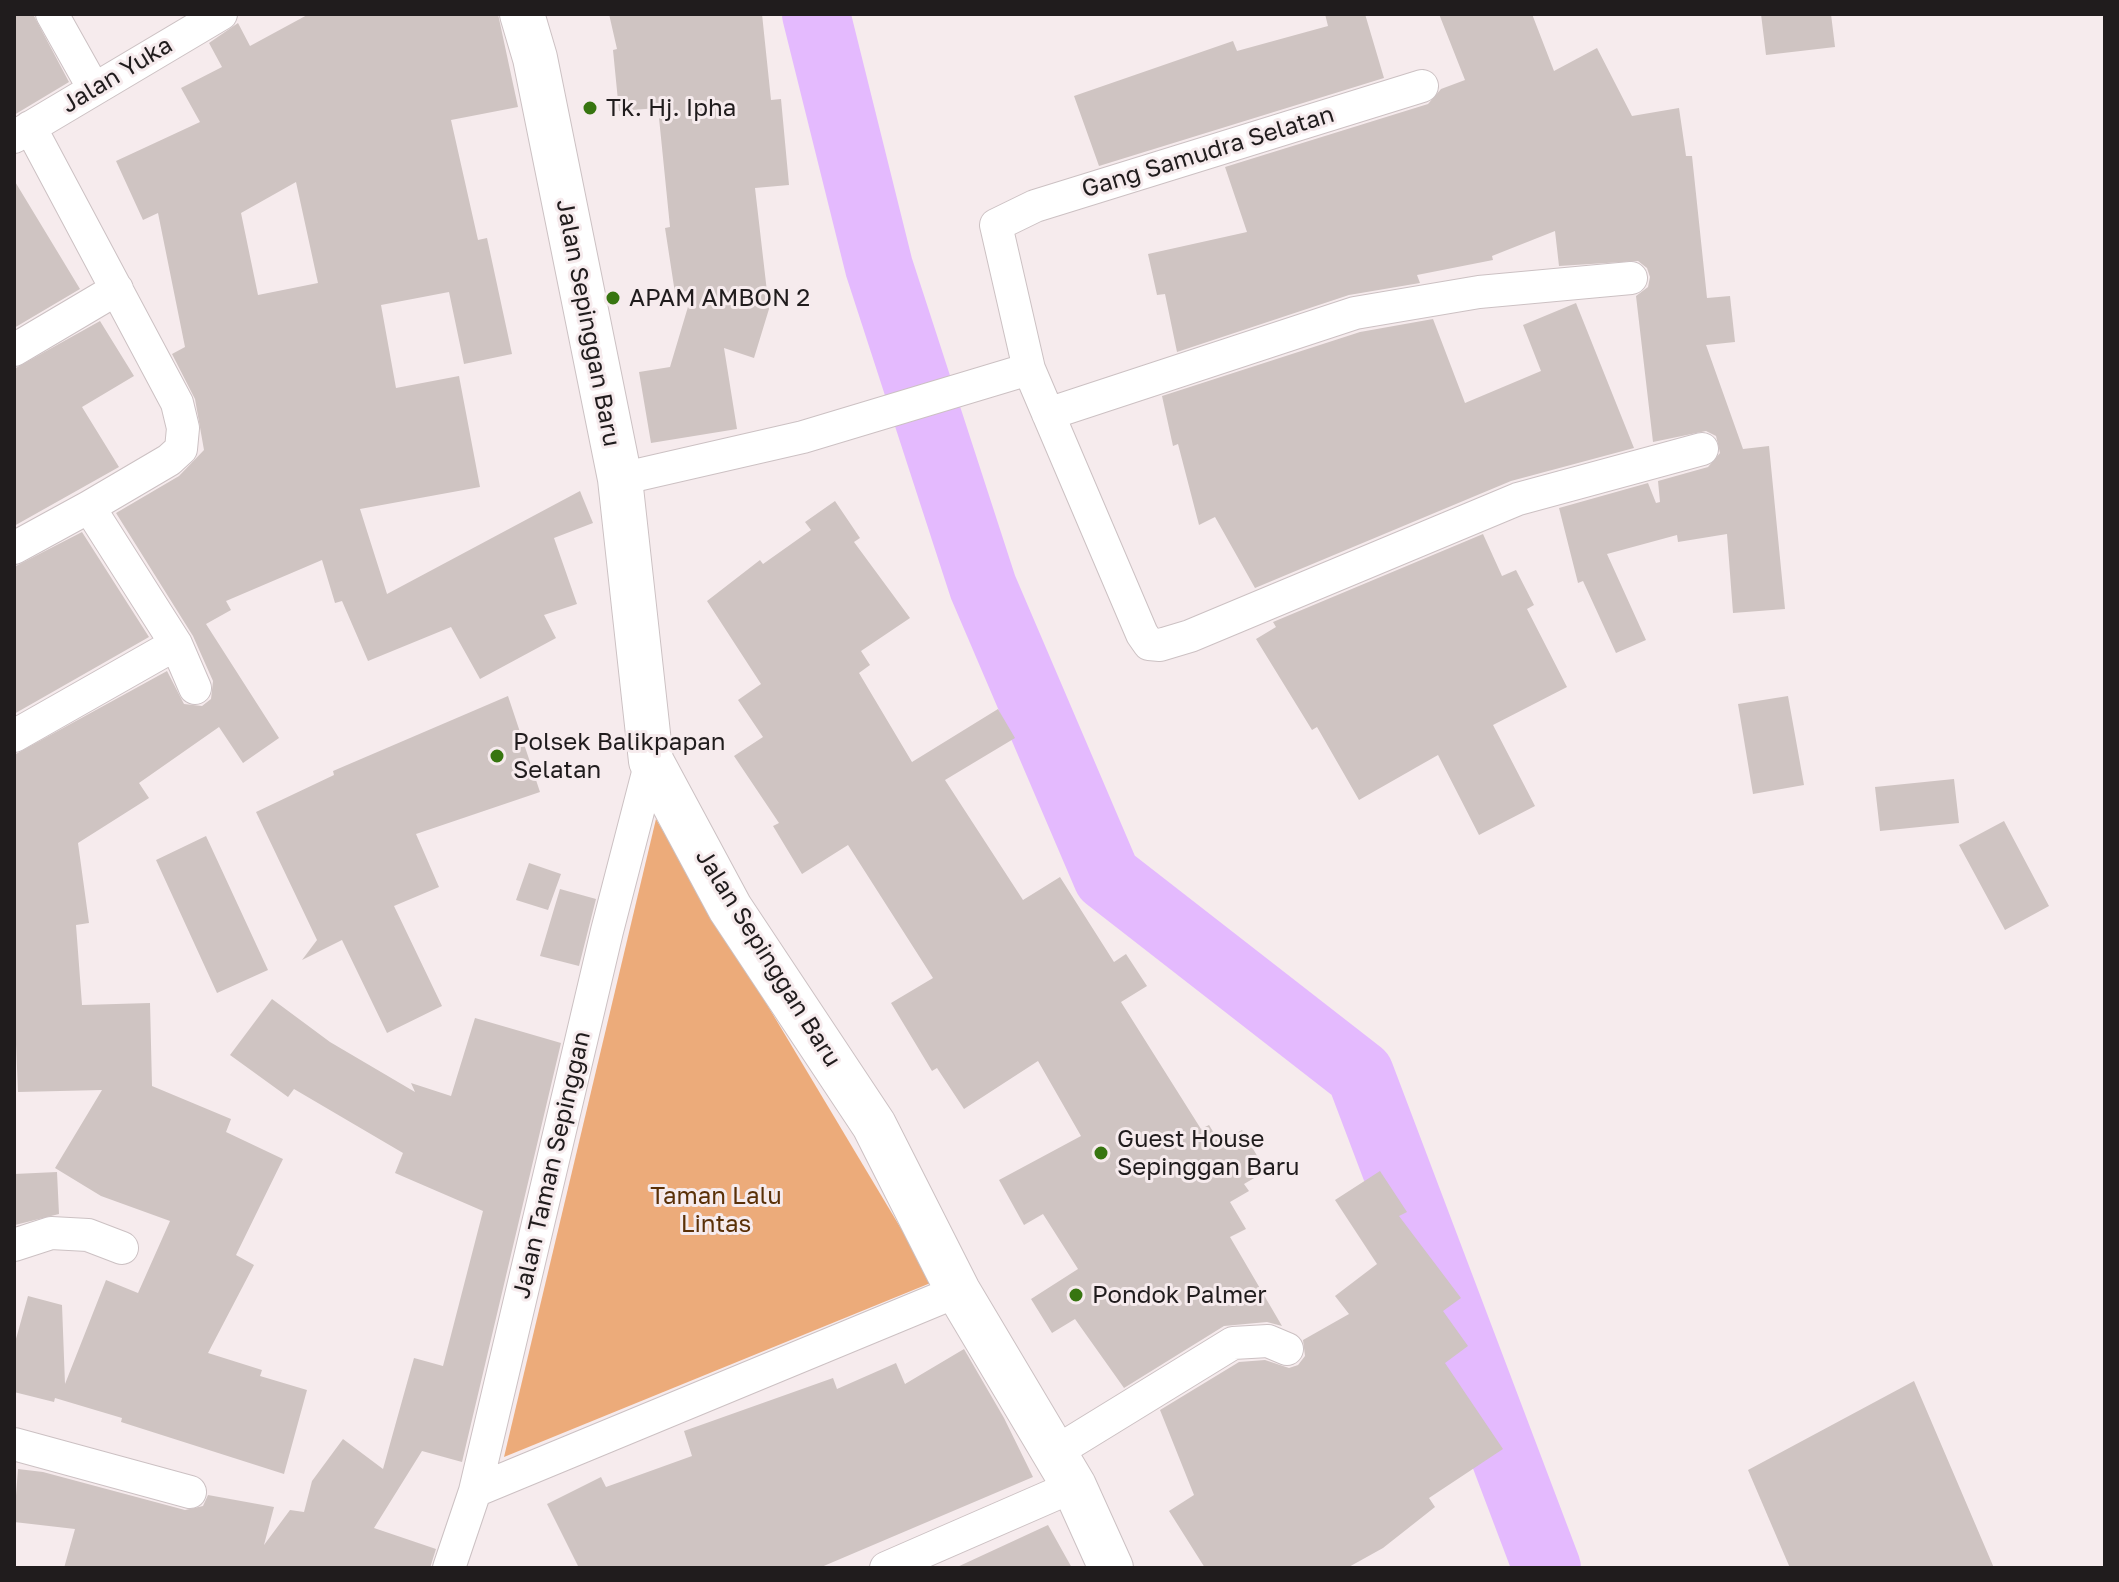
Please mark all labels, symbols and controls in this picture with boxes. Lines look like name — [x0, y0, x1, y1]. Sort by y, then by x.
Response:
street label: Jalan Yuka — [56, 31, 178, 119]
place label: Tk. Hj. Ipha — [606, 94, 736, 122]
marker: Tk. Hj. Ipha — [581, 99, 599, 117]
street label: Gang Samudra Selatan — [1078, 100, 1338, 204]
street label: Jalan Sepinggan Baru — [550, 197, 626, 449]
place label: APAM AMBON 2 — [629, 284, 810, 312]
marker: APAM AMBON 2 — [604, 289, 622, 307]
place label: Polsek Balikpapan Selatan — [513, 728, 725, 784]
marker: Polsek Balikpapan Selatan — [488, 747, 506, 765]
street label: Jalan Sepinggan Baru — [689, 844, 847, 1072]
street label: Jalan Taman Sepinggan — [507, 1028, 597, 1302]
place label: Guest House Sepinggan Baru — [1117, 1125, 1300, 1181]
marker: Guest House Sepinggan Baru — [1092, 1144, 1110, 1162]
park label: Taman Lalu Lintas — [650, 1182, 782, 1238]
place label: Pondok Palmer — [1092, 1281, 1267, 1309]
marker: Pondok Palmer — [1067, 1286, 1085, 1304]

